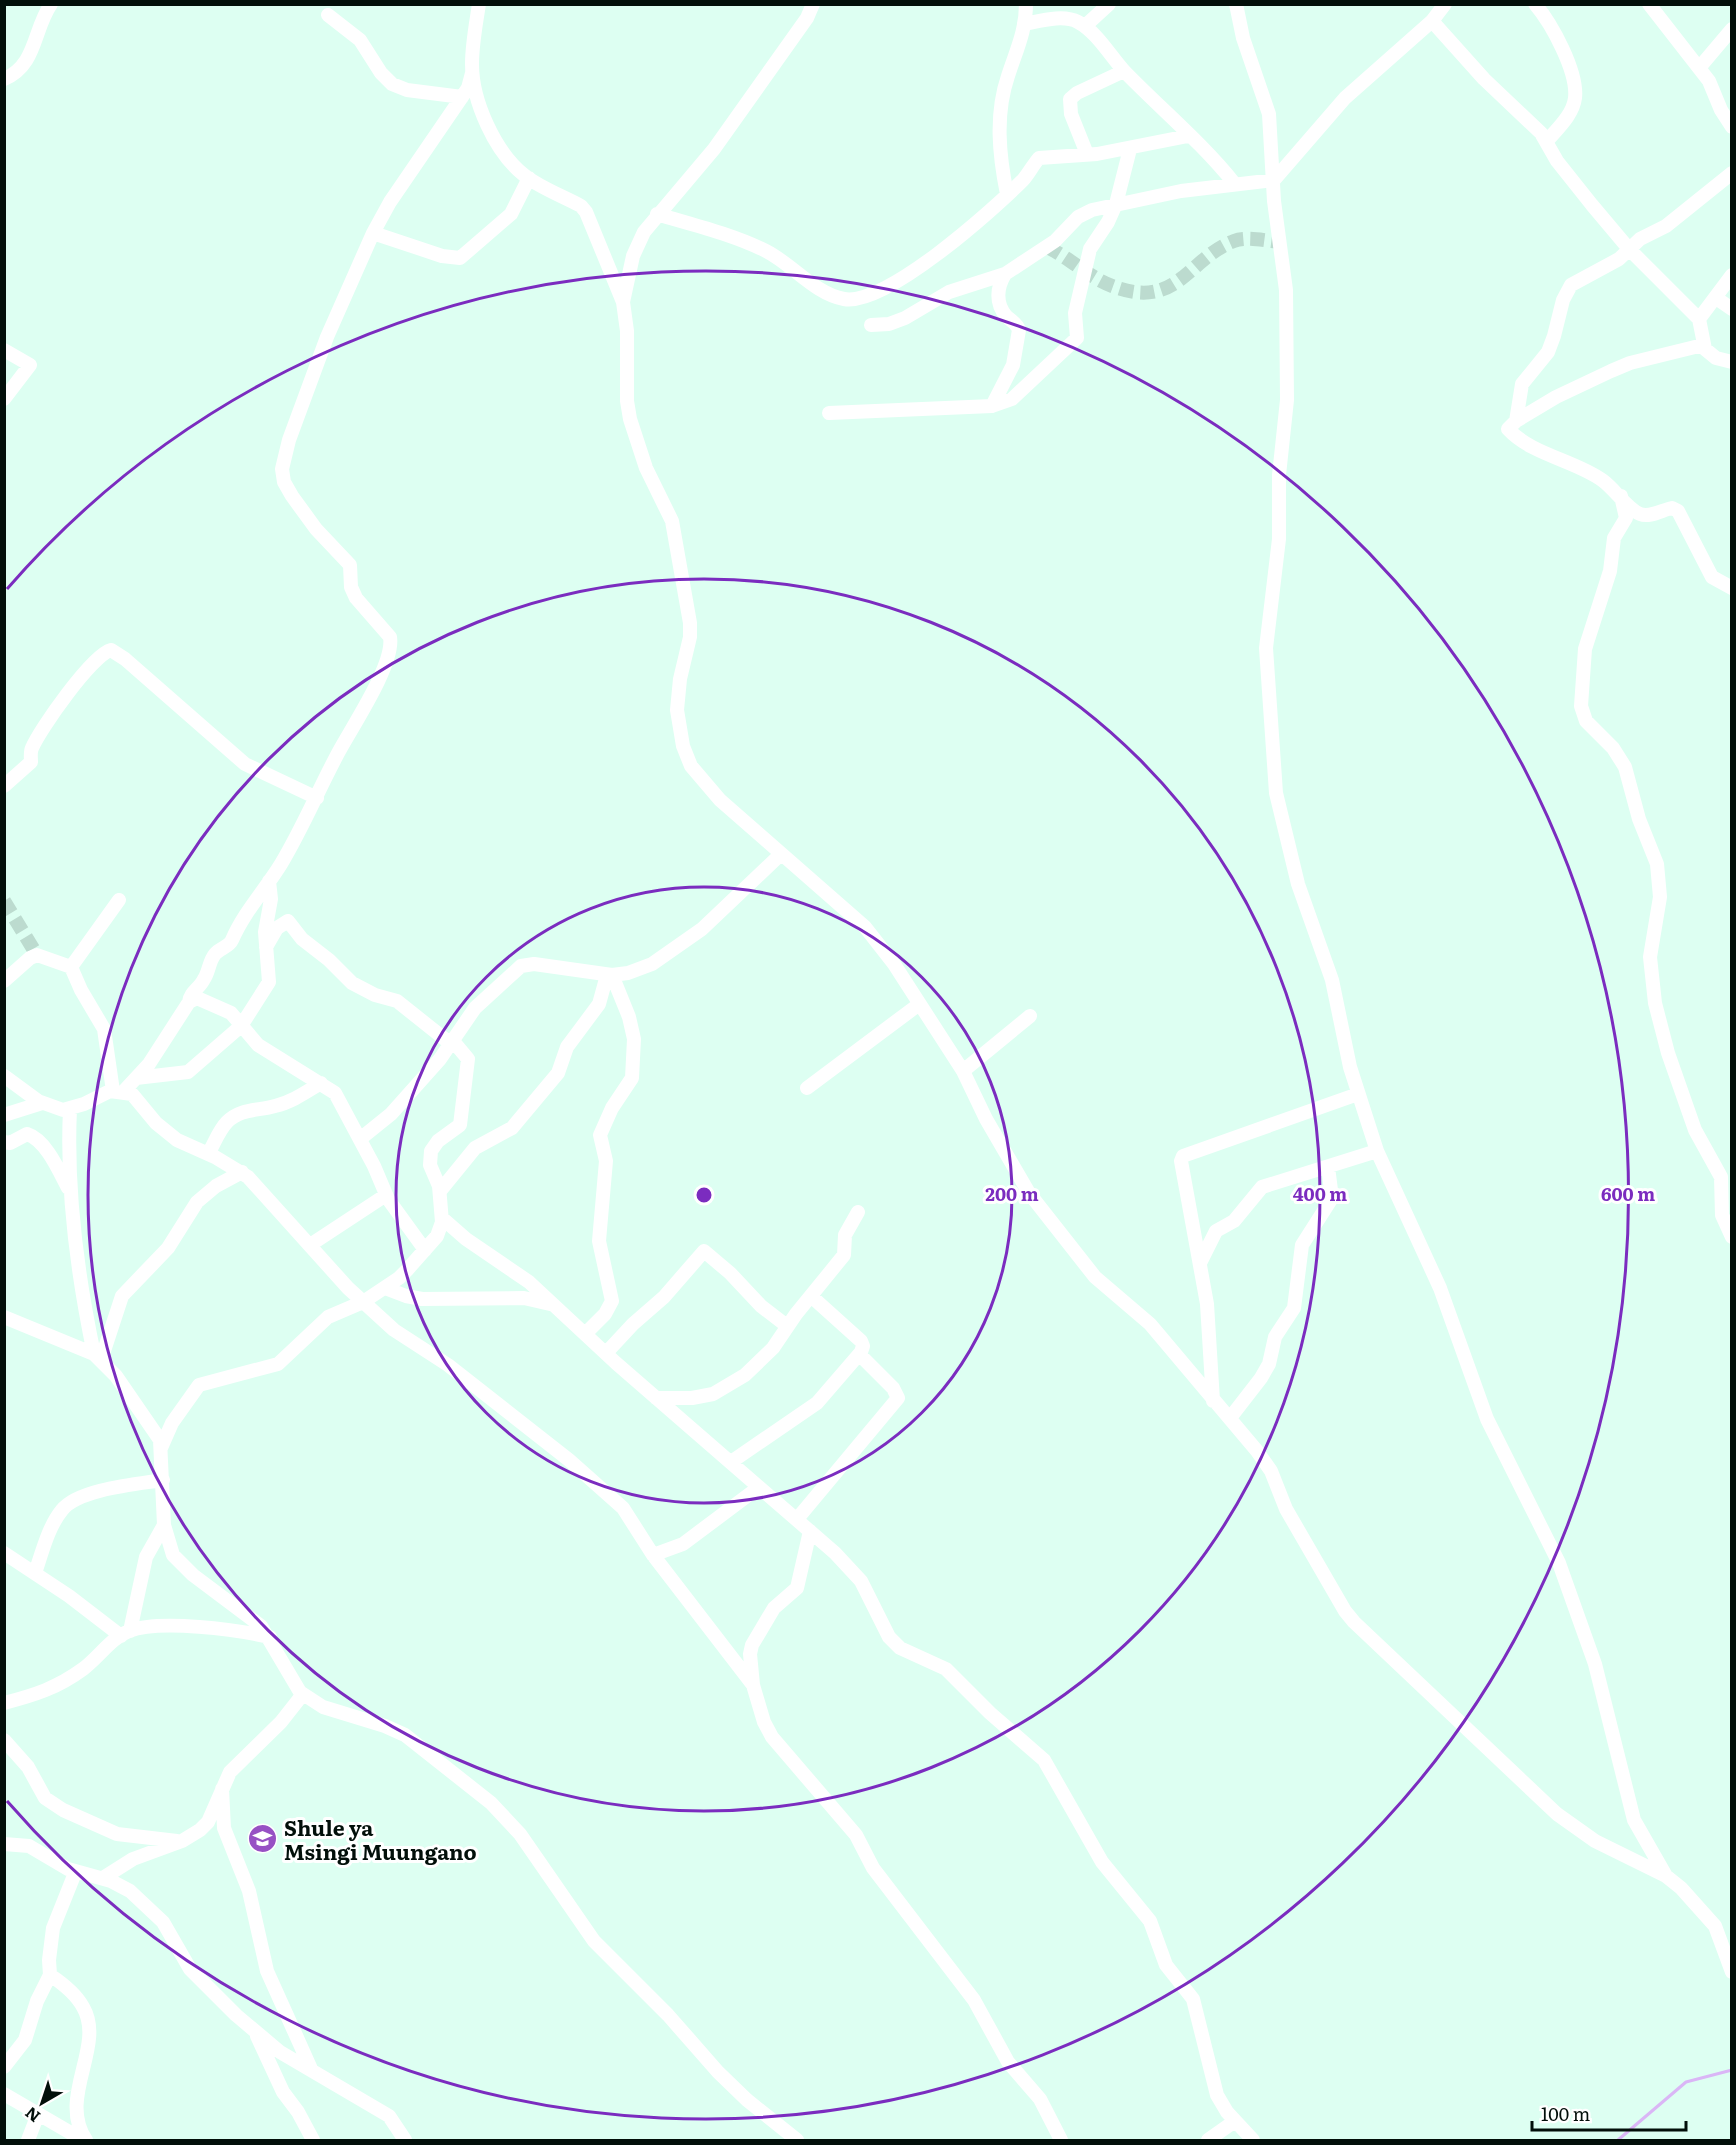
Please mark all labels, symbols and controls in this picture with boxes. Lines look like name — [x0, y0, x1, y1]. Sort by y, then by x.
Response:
text: 200 m — [985, 1180, 1039, 1207]
text: 400 m — [1293, 1180, 1347, 1207]
text: 600 m — [1601, 1180, 1655, 1207]
centre of rings — [694, 1185, 714, 1205]
place label: Shule ya Msingi Muungano — [284, 1811, 477, 1866]
school or university icon: Shule ya Msingi Muungano — [247, 1822, 279, 1854]
north arrow — [12, 2073, 72, 2133]
scale bar — [1532, 2094, 1686, 2132]
text: 100 m — [1541, 2100, 1590, 2127]
text: N — [19, 2102, 45, 2129]

